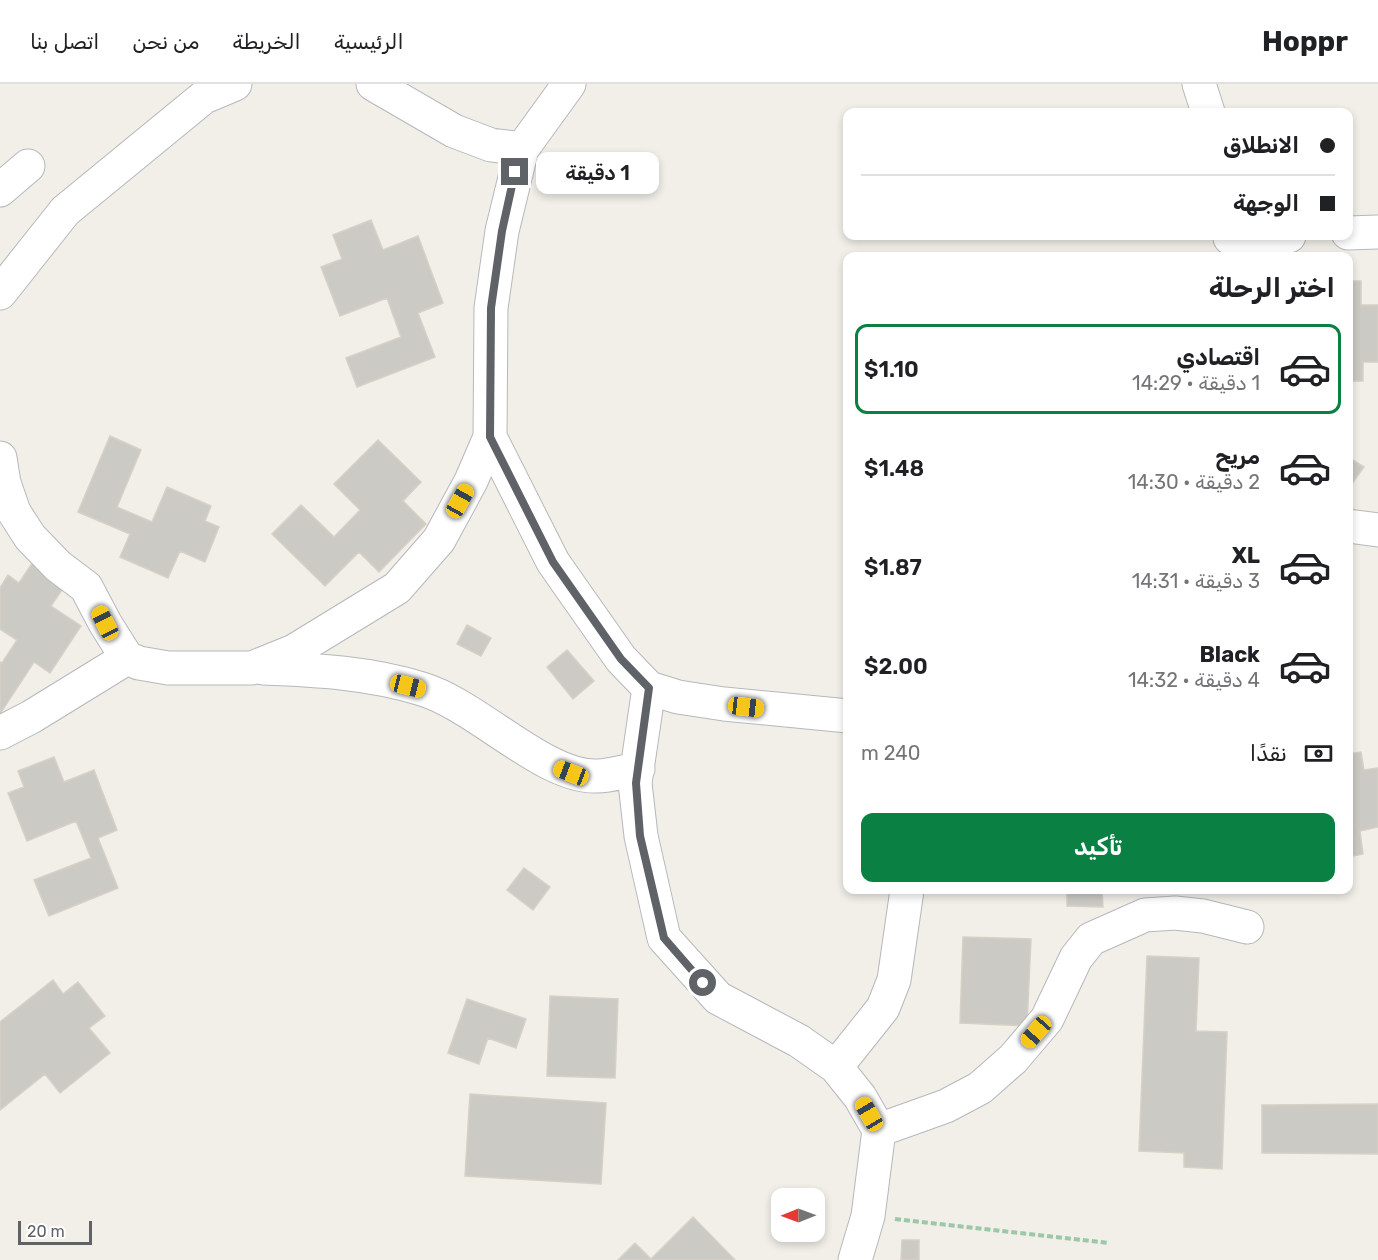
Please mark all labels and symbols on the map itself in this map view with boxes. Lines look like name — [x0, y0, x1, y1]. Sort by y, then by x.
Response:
callout: 1 دقيقة — [536, 151, 659, 193]
route end — [501, 158, 528, 185]
car — [443, 481, 477, 521]
car — [89, 603, 121, 643]
car — [388, 673, 428, 699]
car — [727, 696, 765, 718]
car — [551, 758, 591, 788]
route start — [689, 969, 716, 996]
car — [1017, 1013, 1055, 1051]
car — [852, 1094, 886, 1134]
north arrow — [771, 1188, 825, 1242]
scale bar — [18, 1218, 92, 1246]

